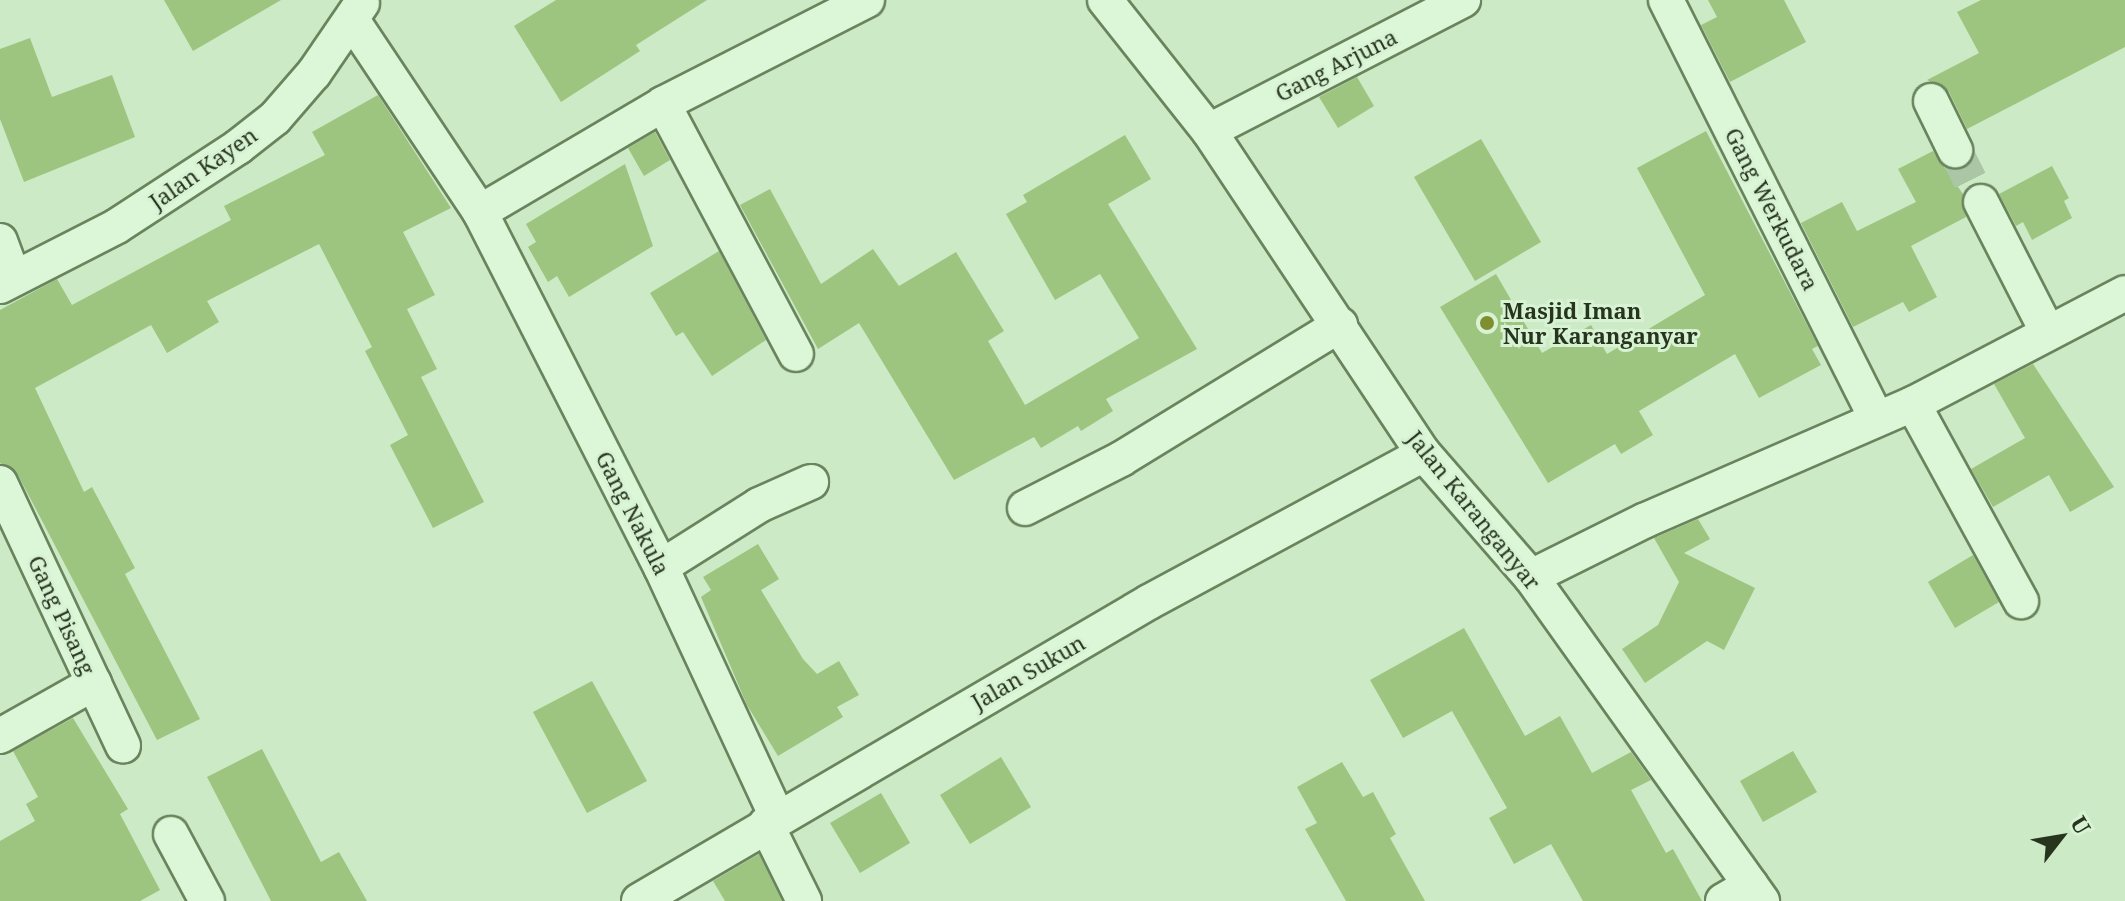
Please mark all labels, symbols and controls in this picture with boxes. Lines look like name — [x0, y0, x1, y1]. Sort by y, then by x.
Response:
street label: Gang Arjuna — [1271, 23, 1401, 107]
street label: Jalan Kayen — [144, 121, 262, 215]
street label: Gang Werkudara — [1720, 123, 1824, 295]
place label: Masjid Iman Nur Karanganyar — [1503, 297, 1698, 348]
marker: Masjid Iman Nur Karanganyar — [1478, 314, 1496, 332]
street label: Jalan Karanganyar — [1402, 425, 1546, 595]
street label: Gang Nakula — [591, 447, 675, 579]
street label: Gang Pisang — [23, 551, 101, 679]
street label: Jalan Sukun — [967, 629, 1089, 715]
north arrow — [2021, 797, 2101, 877]
text: U — [2064, 810, 2099, 839]

